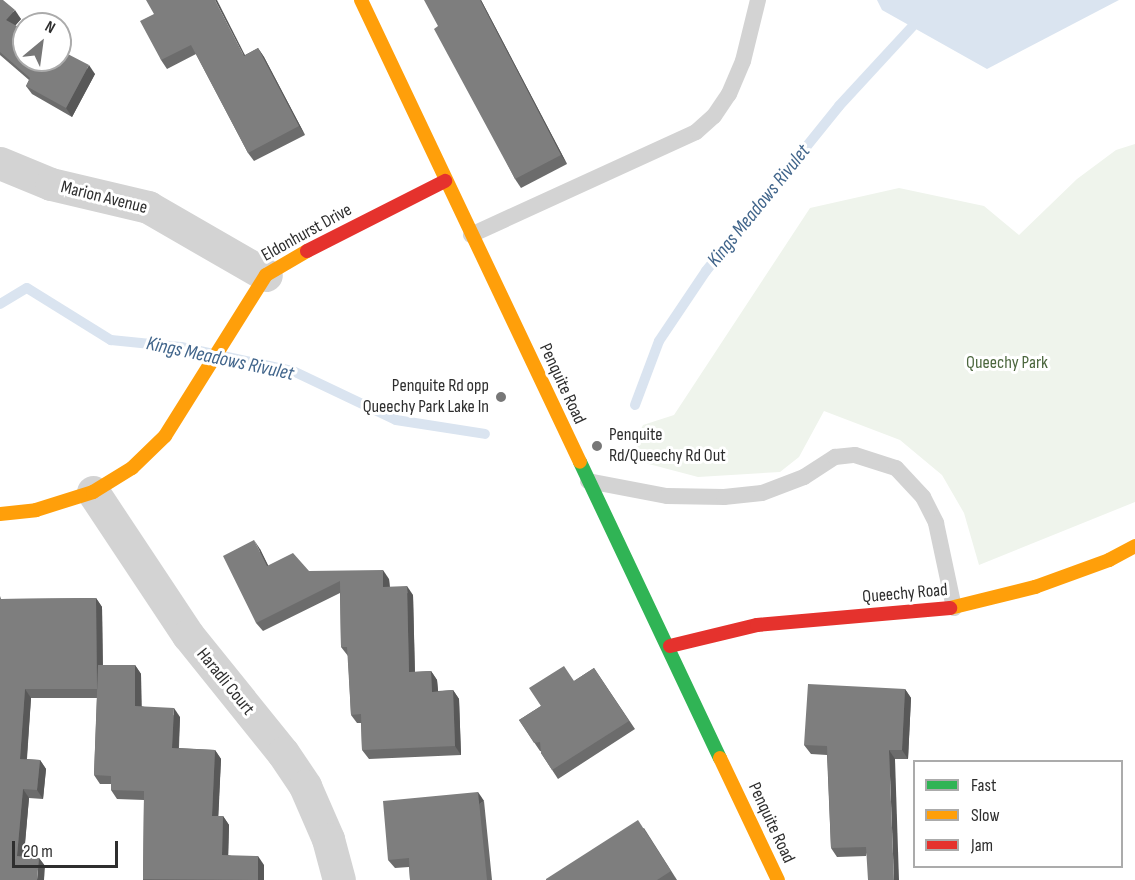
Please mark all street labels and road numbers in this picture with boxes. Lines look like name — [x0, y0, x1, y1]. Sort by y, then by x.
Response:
street label: Marion Avenue — [59, 177, 149, 219]
street label: Eldonhurst Drive — [258, 199, 356, 267]
street label: Penquite Road — [534, 340, 590, 428]
street label: Queechy Road — [861, 580, 949, 608]
street label: Haradli Court — [192, 644, 258, 720]
street label: Penquite Road — [743, 779, 799, 867]

